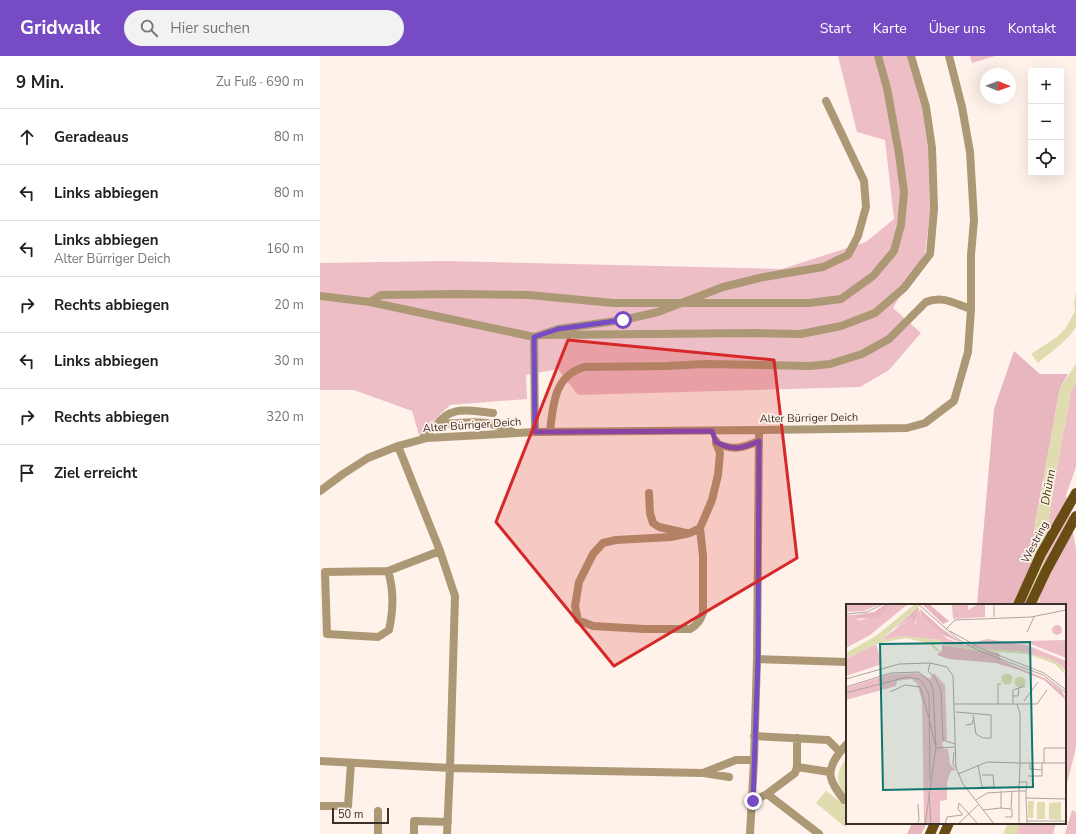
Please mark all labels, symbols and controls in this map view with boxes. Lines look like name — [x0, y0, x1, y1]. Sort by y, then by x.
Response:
search box — [124, 10, 404, 46]
text: Gridwalk — [20, 15, 100, 41]
icon: search — [138, 17, 160, 39]
text: Hier suchen — [170, 18, 250, 38]
text: Start — [820, 19, 851, 38]
text: Karte — [873, 19, 907, 38]
text: Über uns — [929, 19, 986, 38]
text: Kontakt — [1008, 19, 1056, 38]
north arrow — [980, 68, 1016, 104]
map controls — [1028, 68, 1064, 176]
button: + — [1028, 68, 1064, 104]
text: 9 Min. — [16, 71, 64, 94]
text: Zu Fuß · 690 m — [216, 73, 304, 91]
button: − — [1028, 104, 1064, 140]
icon: ahead — [16, 126, 38, 148]
text: Geradeaus — [54, 127, 129, 147]
text: 80 m — [274, 128, 304, 146]
button: locate — [1028, 140, 1064, 176]
icon: left — [16, 182, 38, 204]
text: Links abbiegen — [54, 183, 158, 203]
text: 80 m — [274, 184, 304, 202]
text: Links abbiegen — [54, 230, 158, 250]
icon: left — [16, 238, 38, 260]
text: 160 m — [266, 240, 304, 258]
text: Alter Bürriger Deich — [54, 250, 171, 268]
icon: right — [16, 294, 38, 316]
text: Rechts abbiegen — [54, 295, 169, 315]
text: 20 m — [274, 296, 304, 314]
route start — [614, 311, 632, 329]
icon: left — [16, 350, 38, 372]
text: Links abbiegen — [54, 351, 158, 371]
text: 30 m — [274, 352, 304, 370]
icon: right — [16, 406, 38, 428]
text: Rechts abbiegen — [54, 407, 169, 427]
text: 320 m — [266, 408, 304, 426]
street label: Alter Bürriger Deich — [760, 410, 858, 426]
street label: Alter Bürriger Deich — [422, 414, 522, 436]
icon: arrive — [16, 462, 38, 484]
text: Ziel erreicht — [54, 463, 137, 483]
water label: Dhünn — [1037, 468, 1059, 506]
street label: Westring — [1018, 518, 1052, 566]
inset map — [846, 604, 1066, 824]
route end — [744, 792, 762, 810]
scale bar — [332, 806, 389, 825]
text: 50 m — [338, 807, 363, 822]

